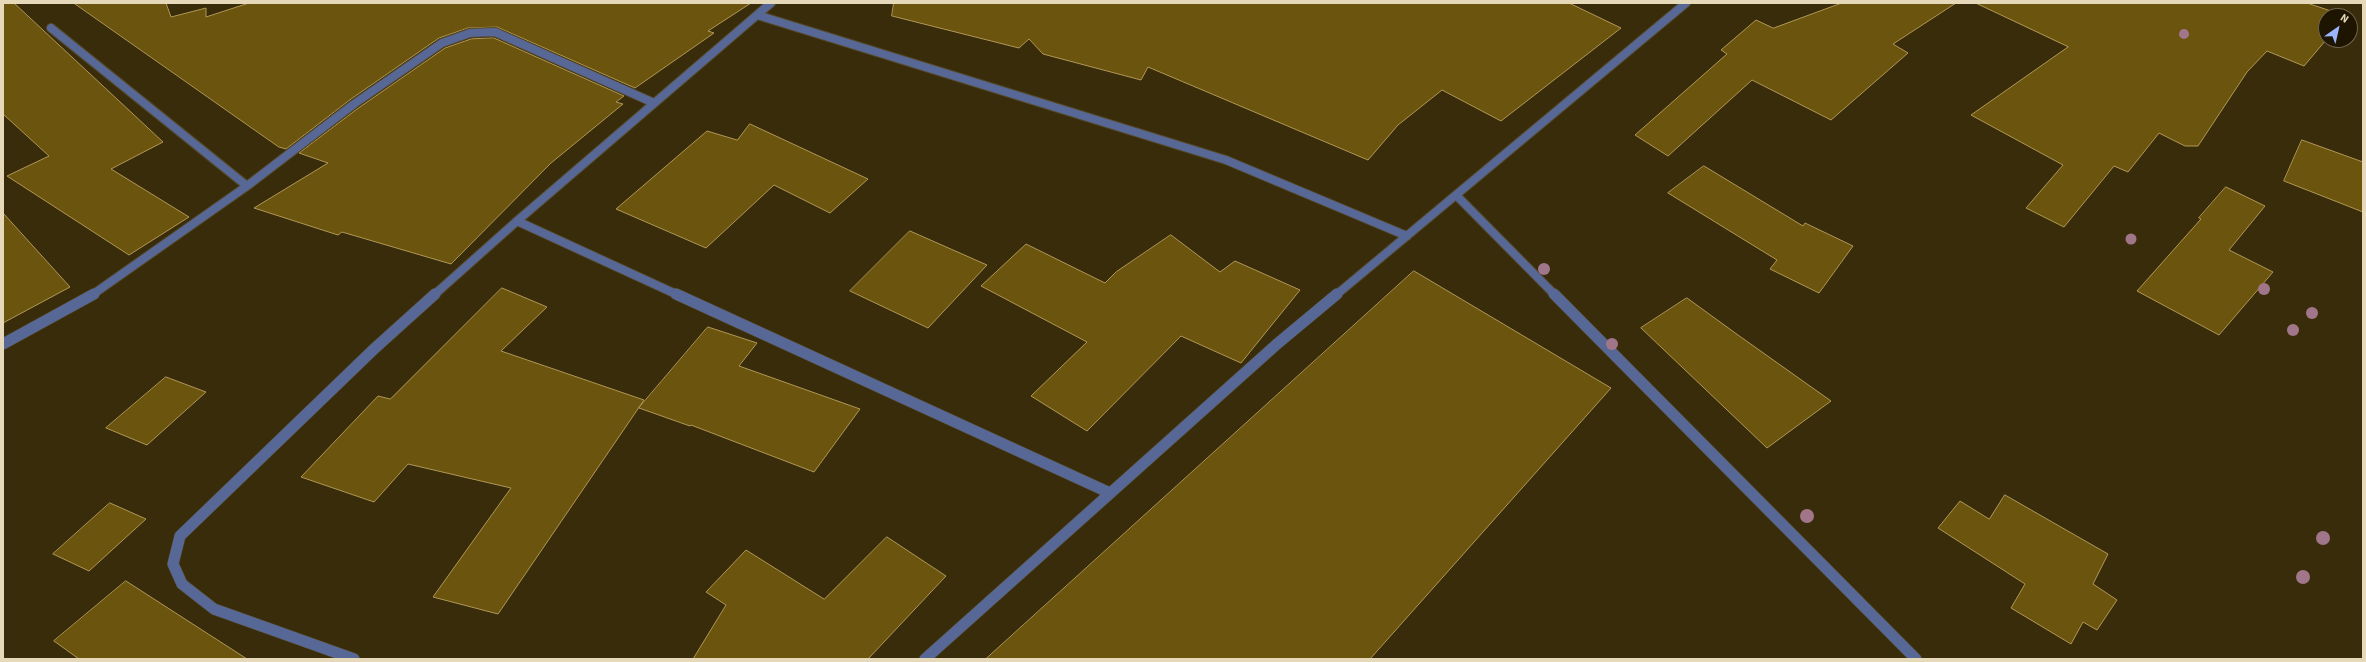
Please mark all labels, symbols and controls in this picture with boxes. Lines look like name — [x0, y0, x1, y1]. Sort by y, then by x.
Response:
north arrow — [2318, 8, 2358, 48]
text: N — [2337, 10, 2352, 27]

